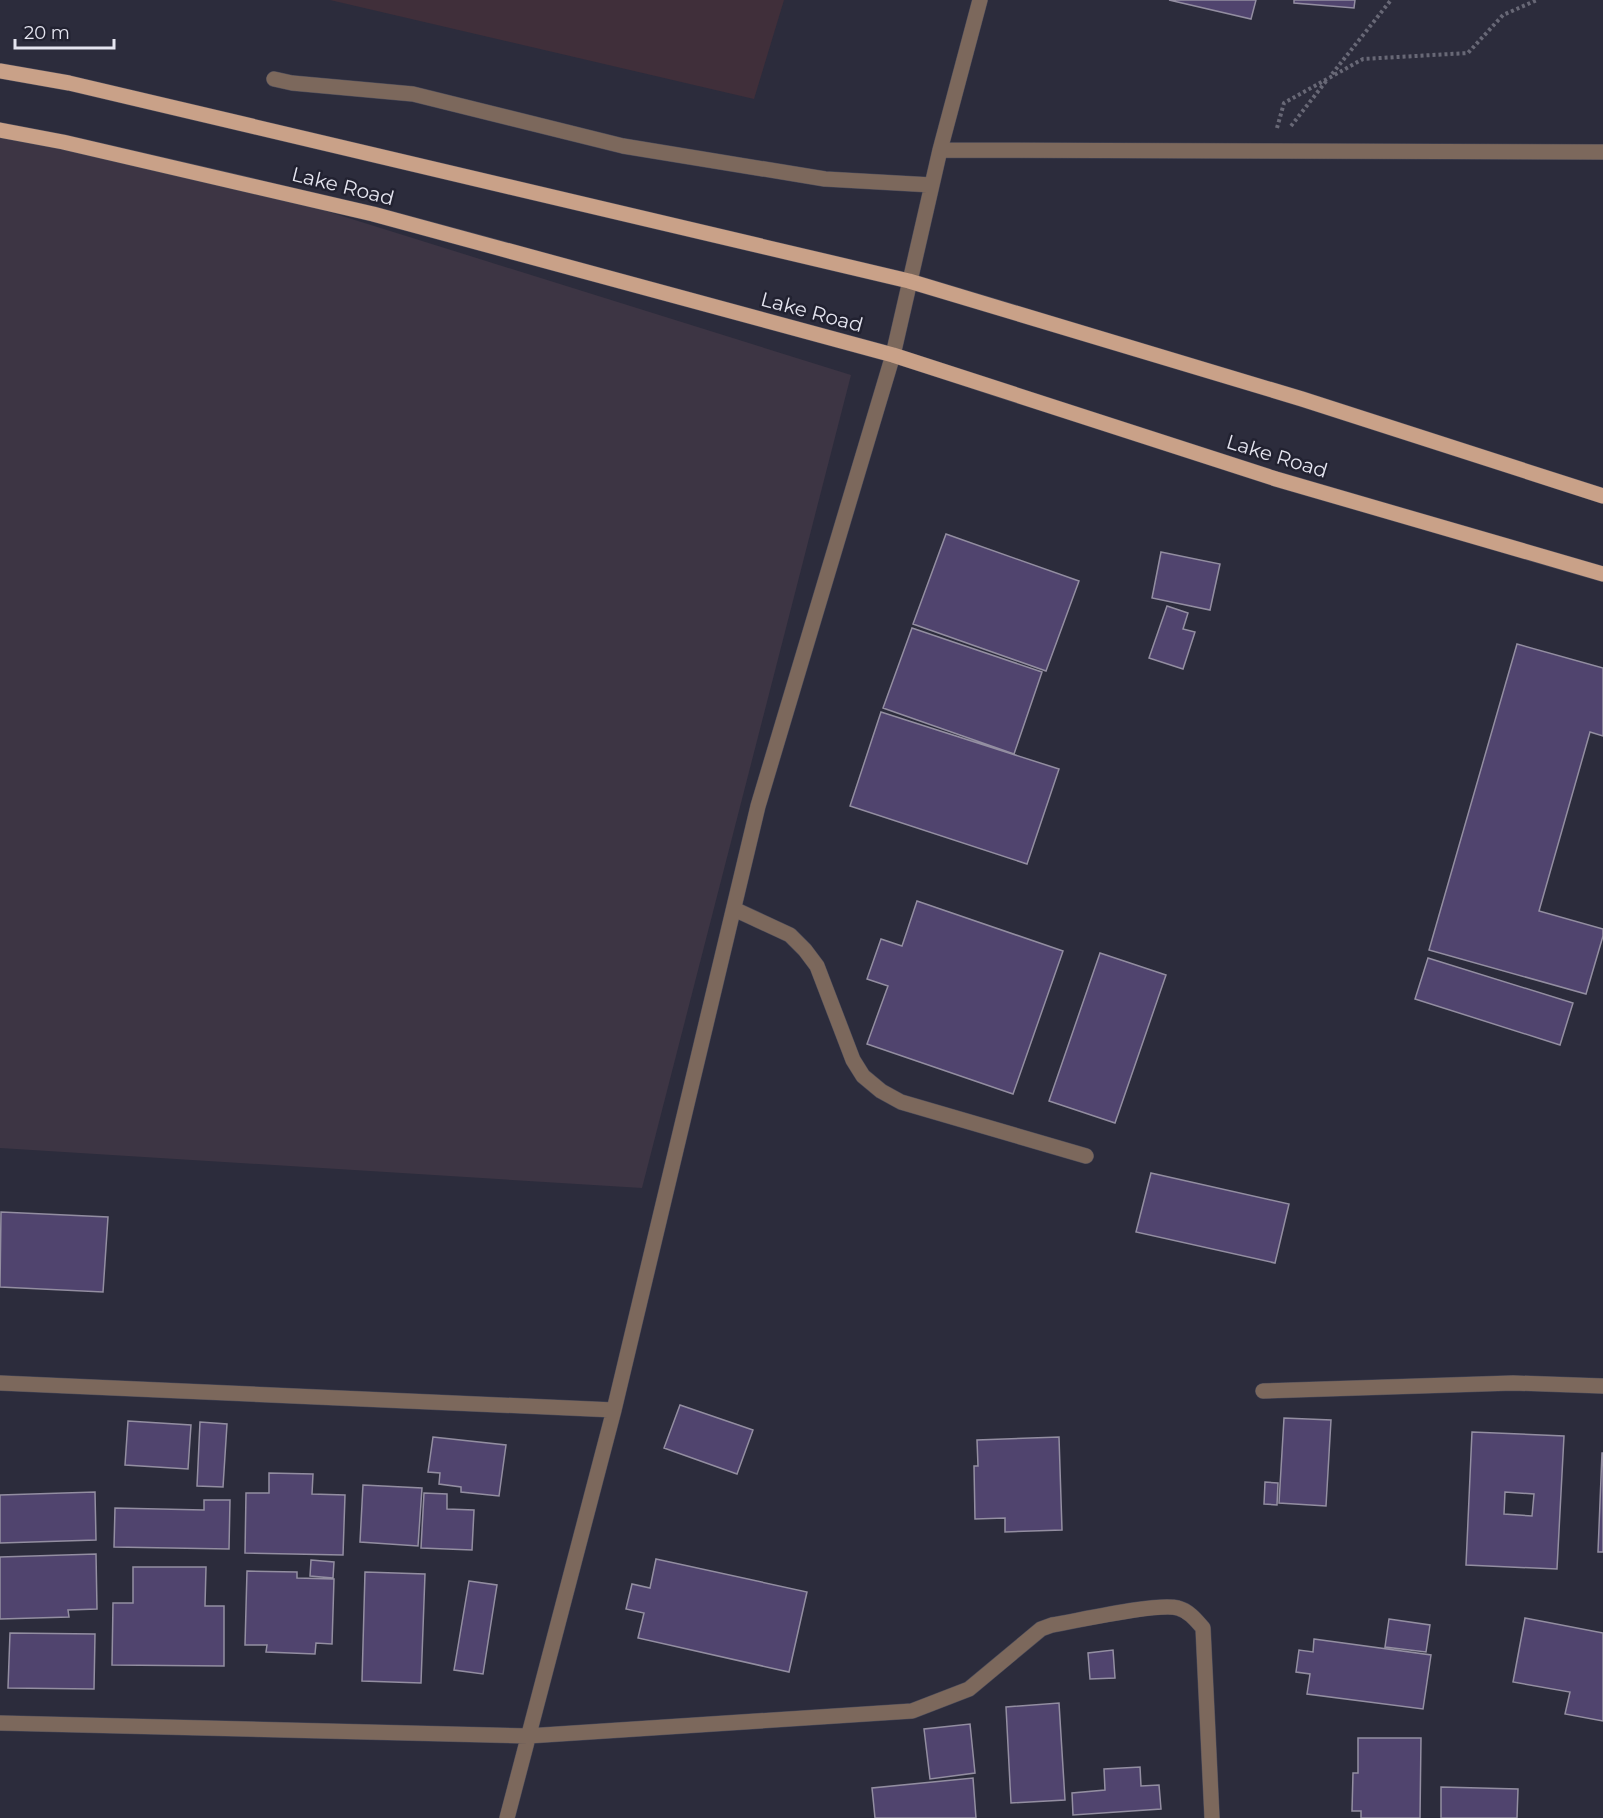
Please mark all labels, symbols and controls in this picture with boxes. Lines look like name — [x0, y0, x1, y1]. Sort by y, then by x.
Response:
scale bar — [15, 12, 114, 50]
text: 20 m — [24, 22, 70, 44]
street label: Lake Road — [289, 162, 397, 210]
street label: Lake Road — [758, 287, 866, 337]
street label: Lake Road — [1223, 429, 1331, 483]

